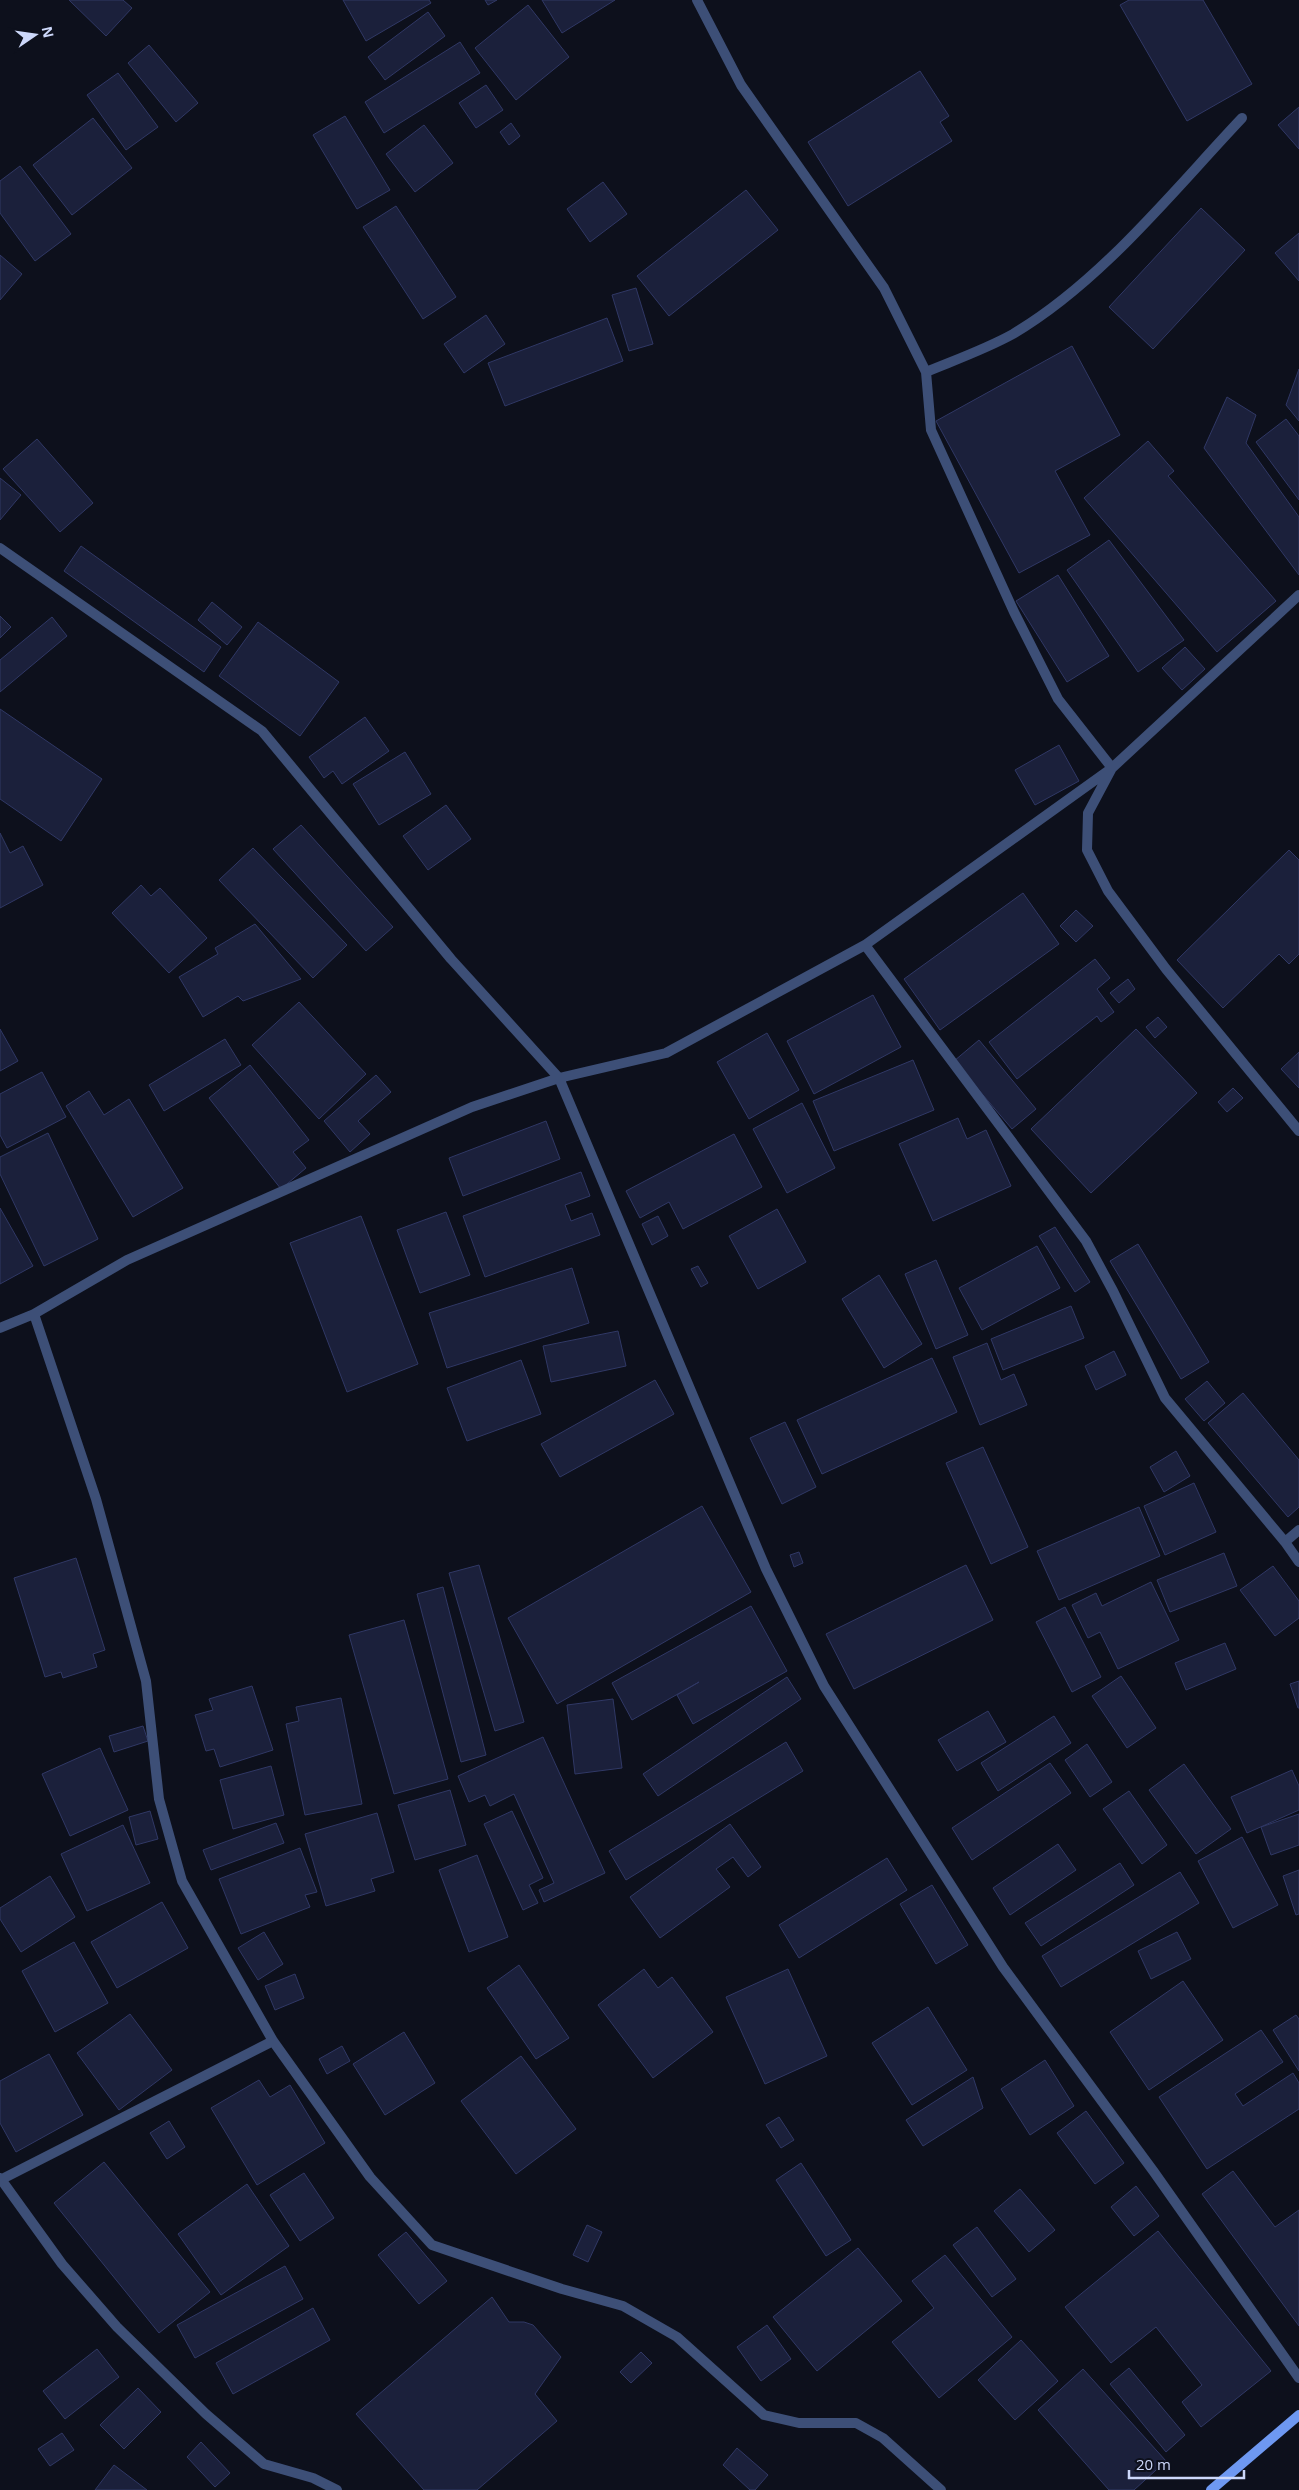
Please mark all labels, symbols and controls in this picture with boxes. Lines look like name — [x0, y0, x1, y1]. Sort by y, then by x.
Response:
north arrow — [10, 10, 60, 60]
text: N — [38, 24, 59, 40]
scale bar — [1129, 2448, 1244, 2480]
text: 20 m — [1136, 2454, 1171, 2474]

